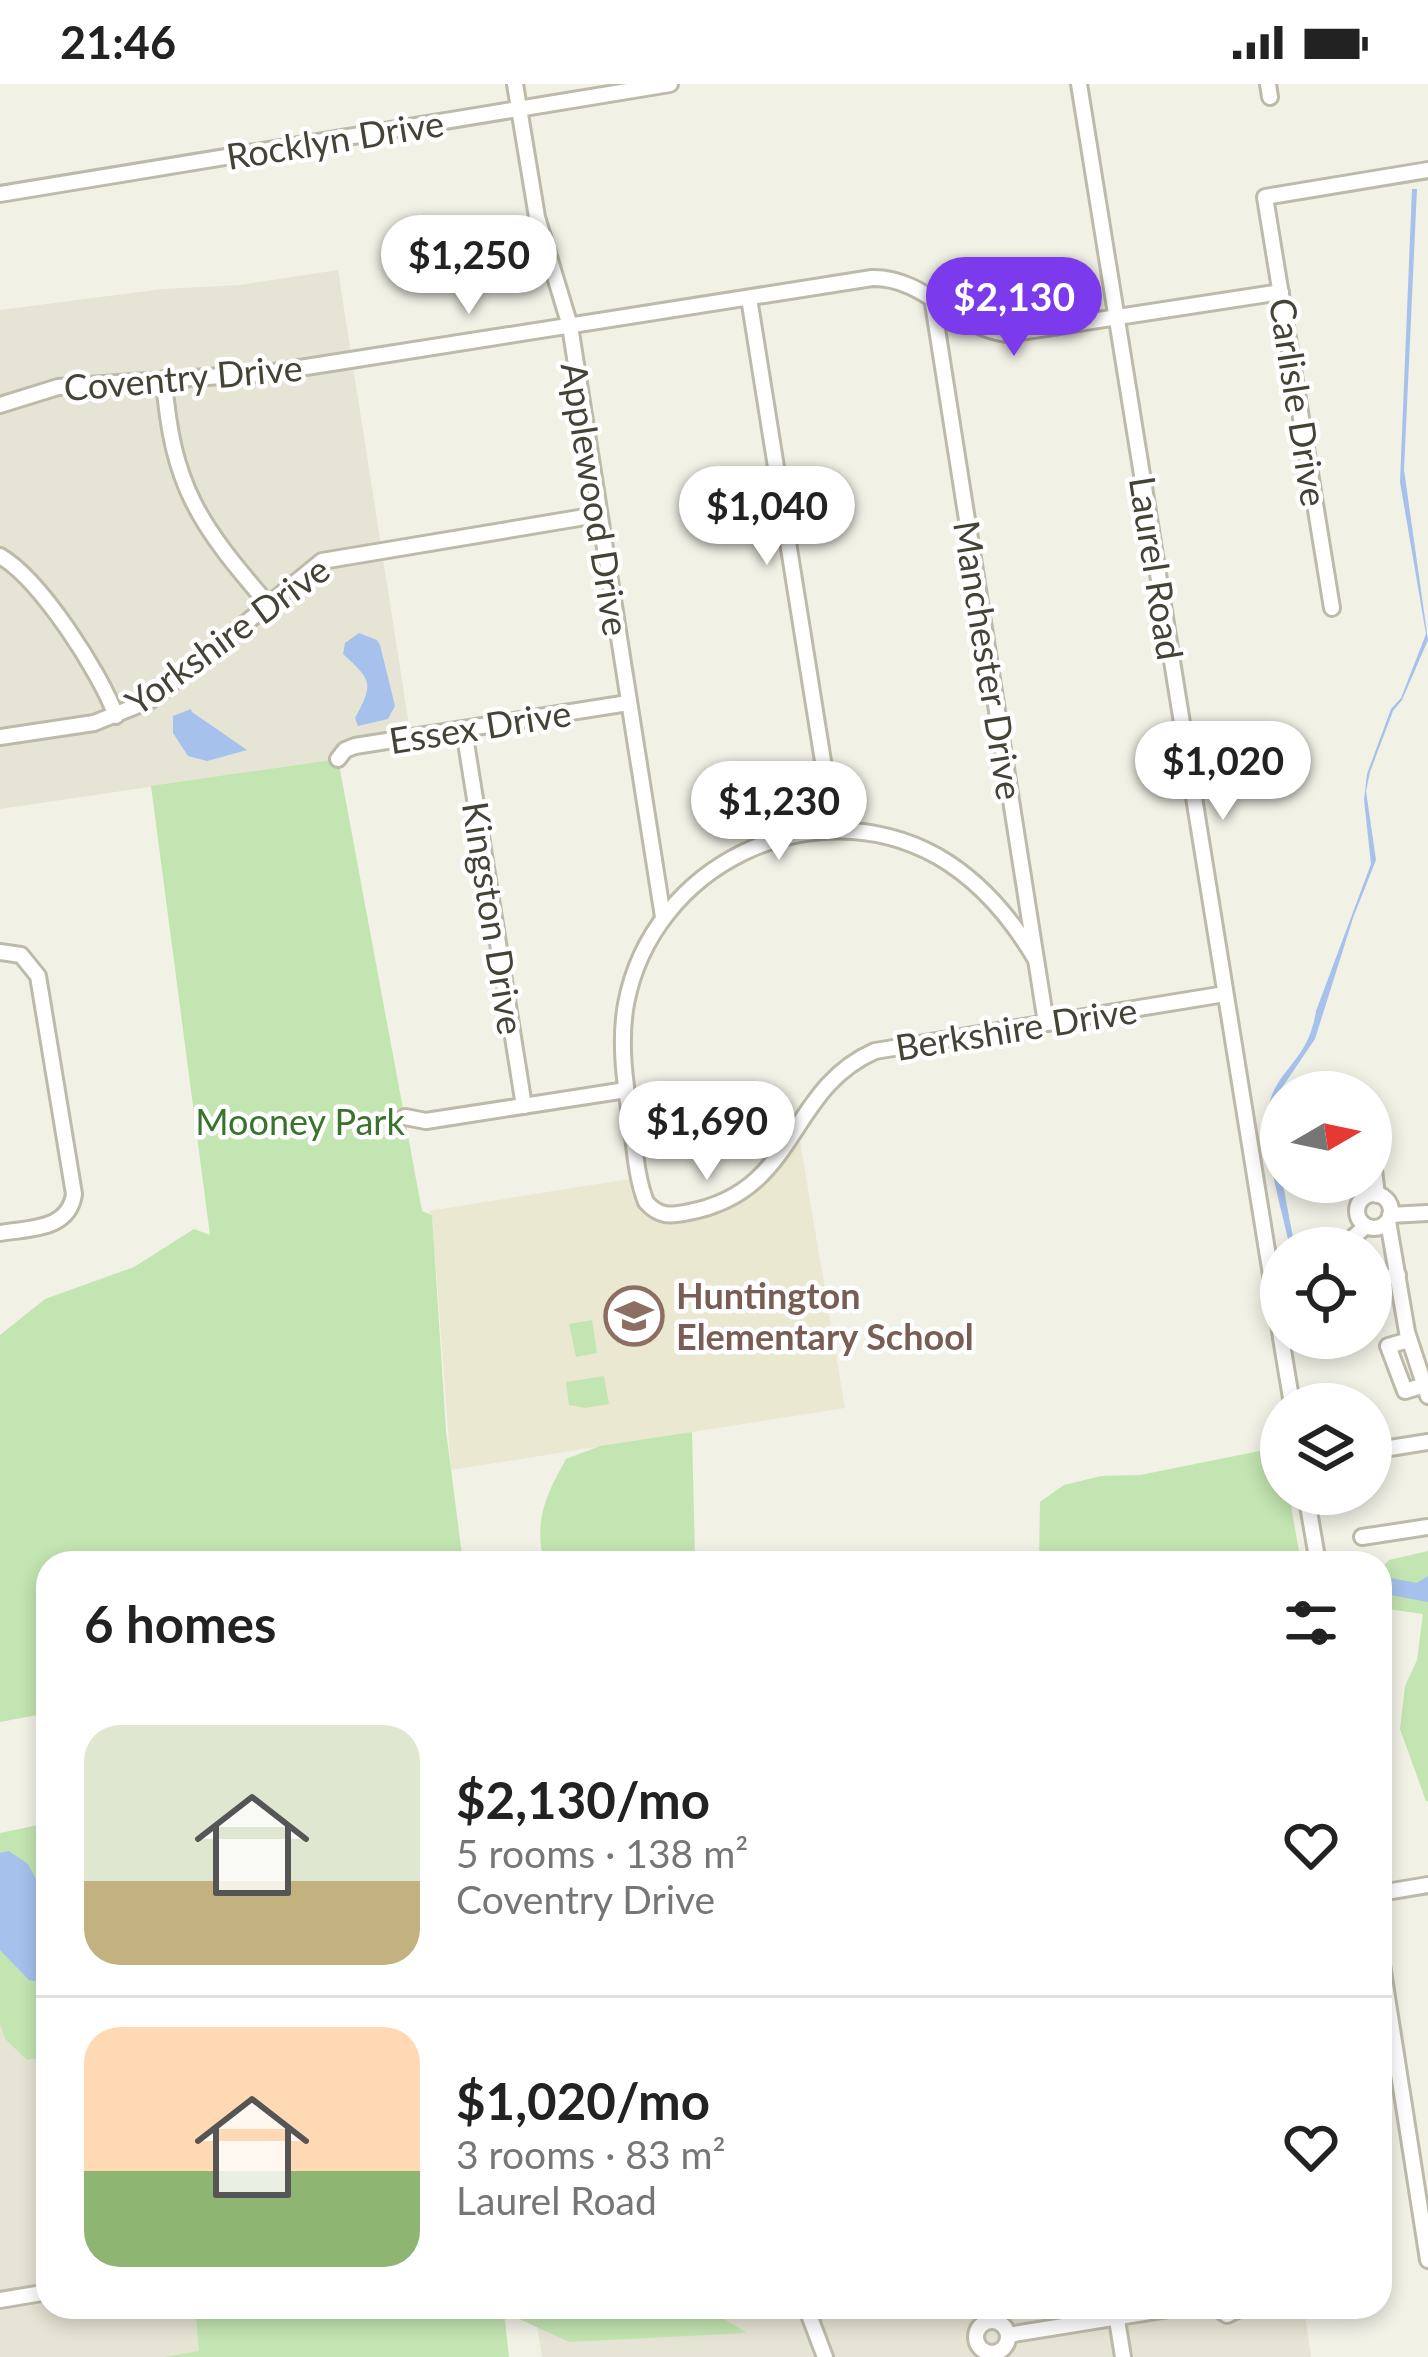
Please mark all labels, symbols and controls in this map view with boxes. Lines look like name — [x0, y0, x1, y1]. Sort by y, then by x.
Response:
text: 21:46 — [60, 15, 176, 69]
street label: Rocklyn Drive — [223, 100, 447, 178]
pin: $1,250 — [371, 215, 567, 317]
text: $1,250 — [408, 231, 530, 277]
pin: $2,130 — [916, 257, 1112, 359]
text: $2,130 — [953, 273, 1075, 319]
street label: Carlisle Drive — [1261, 295, 1337, 509]
street label: Coventry Drive — [62, 345, 304, 409]
street label: Applewood Drive — [553, 359, 639, 639]
pin: $1,040 — [669, 466, 865, 568]
street label: Laurel Road — [1121, 473, 1193, 663]
text: $1,040 — [706, 482, 828, 528]
street label: Manchester Drive — [945, 517, 1033, 803]
street label: Yorkshire Drive — [117, 546, 337, 724]
street label: Essex Drive — [386, 690, 574, 762]
pin: $1,020 — [1125, 721, 1321, 823]
text: $1,020 — [1162, 737, 1284, 783]
pin: $1,230 — [681, 761, 877, 863]
text: $1,230 — [718, 777, 840, 823]
street label: Kingston Drive — [454, 798, 534, 1038]
street label: Berkshire Drive — [892, 987, 1140, 1069]
north arrow — [1260, 1071, 1392, 1203]
map controls — [1260, 1071, 1392, 1515]
pin: $1,690 — [609, 1081, 805, 1183]
text: $1,690 — [646, 1097, 768, 1143]
park label: Mooney Park — [195, 1099, 405, 1143]
button: locate — [1260, 1227, 1392, 1359]
place label: Huntington Elementary School — [676, 1273, 974, 1358]
school or university icon: Huntington Elementary School — [603, 1285, 665, 1347]
button: layers — [1260, 1383, 1392, 1515]
icon: filters — [1278, 1590, 1344, 1656]
text: 6 homes — [84, 1593, 276, 1654]
text: $2,130/mo — [456, 1769, 710, 1830]
icon: home — [180, 1773, 324, 1917]
icon: heart — [1278, 1812, 1344, 1878]
text: 5 rooms · 138 m² — [456, 1830, 748, 1876]
text: Coventry Drive — [456, 1876, 715, 1922]
text: $1,020/mo — [456, 2070, 710, 2131]
icon: home — [180, 2075, 324, 2219]
icon: heart — [1278, 2114, 1344, 2180]
text: 3 rooms · 83 m² — [456, 2131, 726, 2177]
text: Laurel Road — [456, 2177, 657, 2223]

